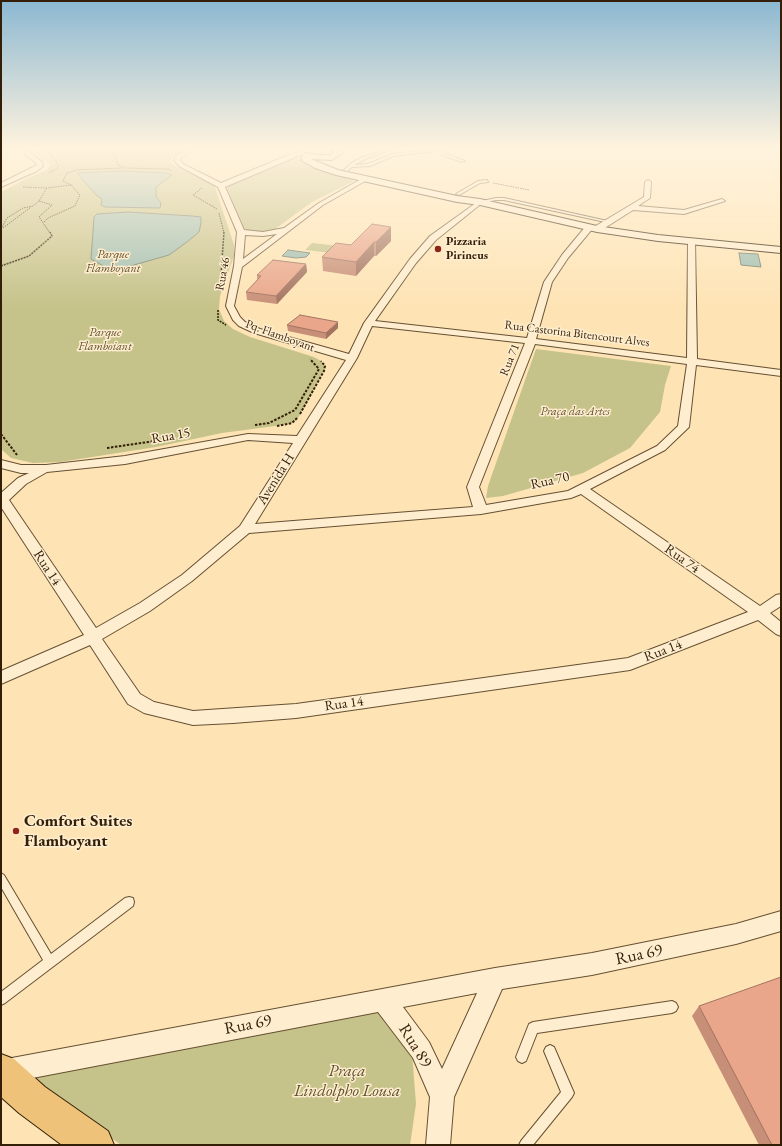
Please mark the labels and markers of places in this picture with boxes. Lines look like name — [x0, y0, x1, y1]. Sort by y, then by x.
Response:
place label: Pizzaria Pirineus — [446, 235, 488, 263]
marker: Pizzaria Pirineus — [433, 244, 443, 254]
place label: Comfort Suites Flamboyant — [24, 811, 132, 851]
marker: Comfort Suites Flamboyant — [11, 826, 21, 836]

